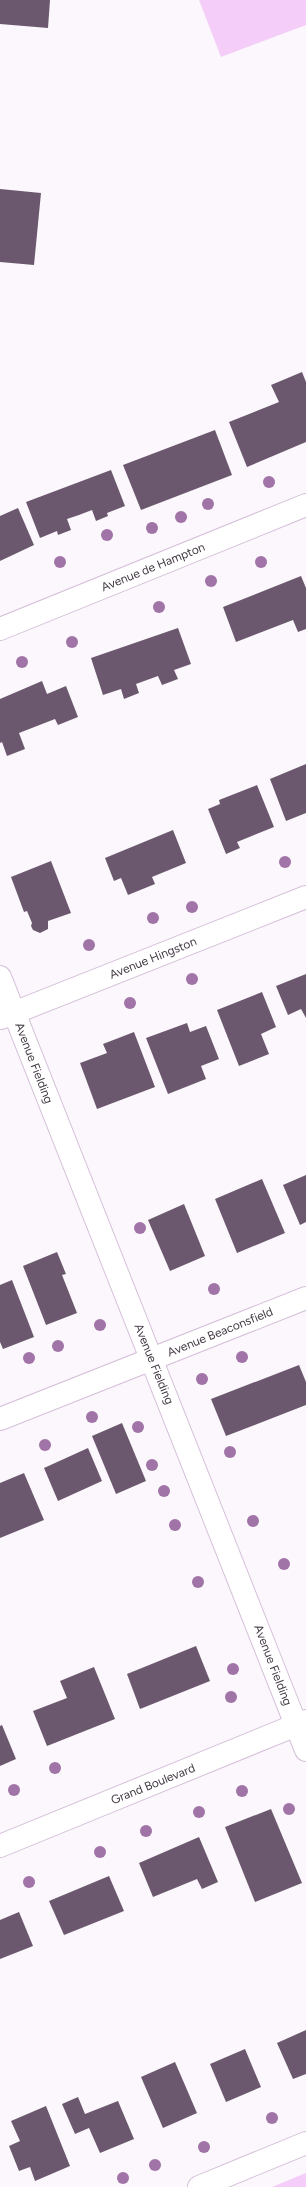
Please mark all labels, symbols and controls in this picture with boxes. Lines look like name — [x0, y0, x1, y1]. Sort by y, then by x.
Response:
street label: Avenue de Hampton — [99, 540, 207, 594]
street label: Avenue Hingston — [107, 934, 199, 982]
street label: Avenue Fielding — [12, 1021, 56, 1105]
street label: Avenue Beaconsfield — [165, 1304, 275, 1360]
street label: Avenue Fielding — [131, 1322, 177, 1406]
street label: Avenue Fielding — [251, 1623, 295, 1707]
street label: Grand Boulevard — [109, 1761, 197, 1807]

